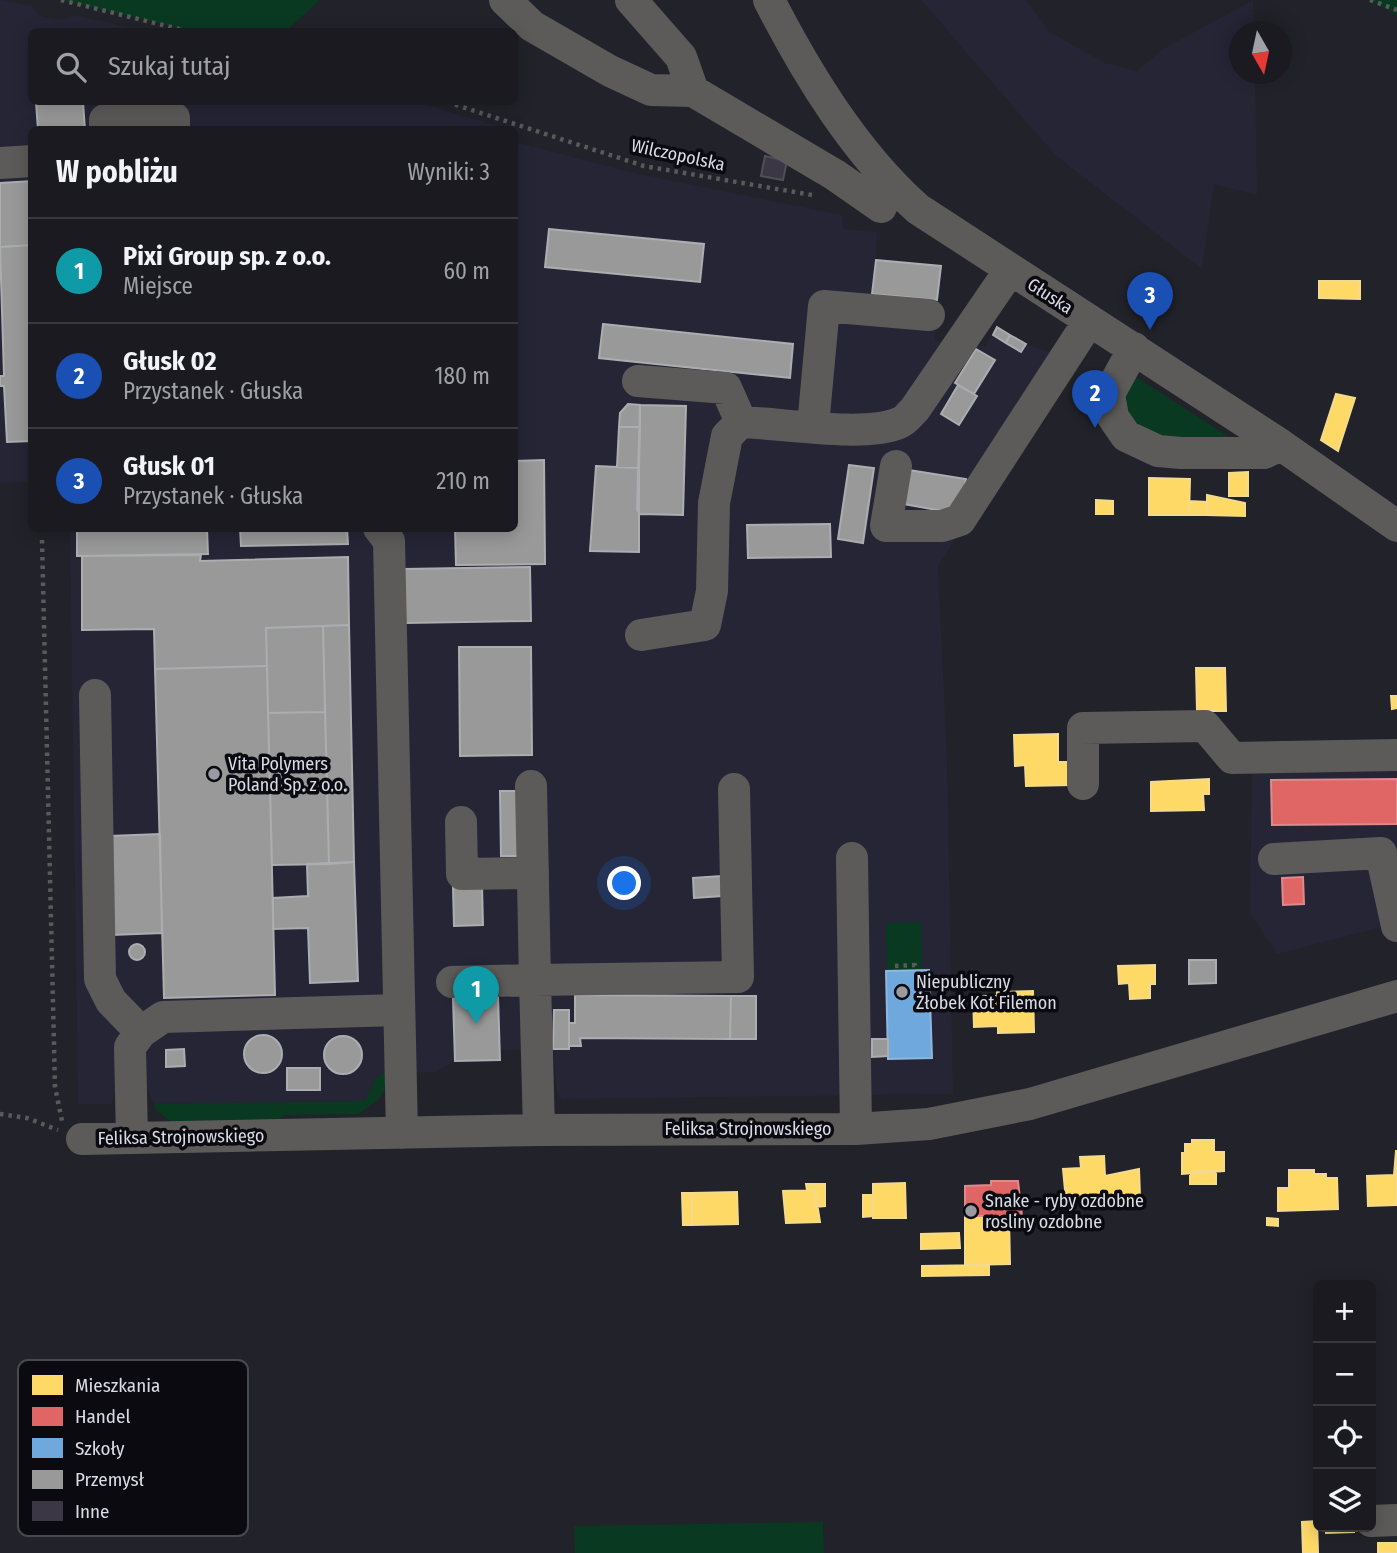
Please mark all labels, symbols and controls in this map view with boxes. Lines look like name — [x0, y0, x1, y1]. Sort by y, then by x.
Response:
north arrow — [1229, 21, 1292, 84]
search box — [28, 28, 518, 105]
icon: search — [52, 48, 90, 86]
text: Szukaj tutaj — [108, 51, 231, 82]
street label: Wilczopolska — [629, 134, 727, 176]
text: W pobliżu — [56, 154, 178, 190]
text: Wyniki: 3 — [407, 158, 490, 186]
text: Pixi Group sp. z o.o. — [123, 241, 331, 272]
text: 1 — [74, 257, 84, 285]
text: 60 m — [444, 257, 490, 285]
text: Miejsce — [123, 272, 193, 300]
pin: 3 — [1127, 272, 1173, 330]
street label: Głuska — [1023, 273, 1077, 319]
text: Głusk 02 — [123, 346, 217, 377]
text: 2 — [74, 362, 84, 390]
text: 180 m — [434, 362, 490, 390]
pin: 2 — [1072, 370, 1118, 428]
text: Przystanek · Głuska — [123, 377, 303, 405]
text: Głusk 01 — [123, 451, 215, 482]
text: 3 — [74, 467, 84, 495]
text: 210 m — [436, 467, 490, 495]
text: Przystanek · Głuska — [123, 482, 303, 510]
place label: Vita Polymers Poland Sp. z o.o. — [228, 753, 347, 796]
marker: Vita Polymers Poland Sp. z o.o. — [206, 766, 222, 782]
your location — [607, 866, 641, 900]
pin: 1 — [453, 966, 499, 1024]
place label: Niepubliczny Żłobek Kot Filemon — [916, 971, 1057, 1014]
marker: Niepubliczny Żłobek Kot Filemon — [894, 984, 910, 1000]
street label: Feliksa Strojnowskiego — [665, 1118, 831, 1140]
street label: Feliksa Strojnowskiego — [97, 1125, 265, 1149]
place label: Snake - ryby ozdobne rosliny ozdobne — [985, 1190, 1144, 1233]
marker: Snake - ryby ozdobne rosliny ozdobne — [963, 1203, 979, 1219]
map controls — [1313, 1280, 1376, 1532]
button: + — [1313, 1280, 1376, 1343]
button: − — [1313, 1343, 1376, 1406]
legend — [18, 1360, 248, 1536]
text: Mieszkania — [75, 1374, 160, 1397]
text: Handel — [75, 1405, 130, 1428]
button: locate — [1313, 1406, 1376, 1469]
text: Szkoły — [75, 1437, 125, 1460]
text: Przemysł — [75, 1468, 144, 1491]
button: layers — [1313, 1469, 1376, 1532]
text: Inne — [75, 1500, 109, 1523]

